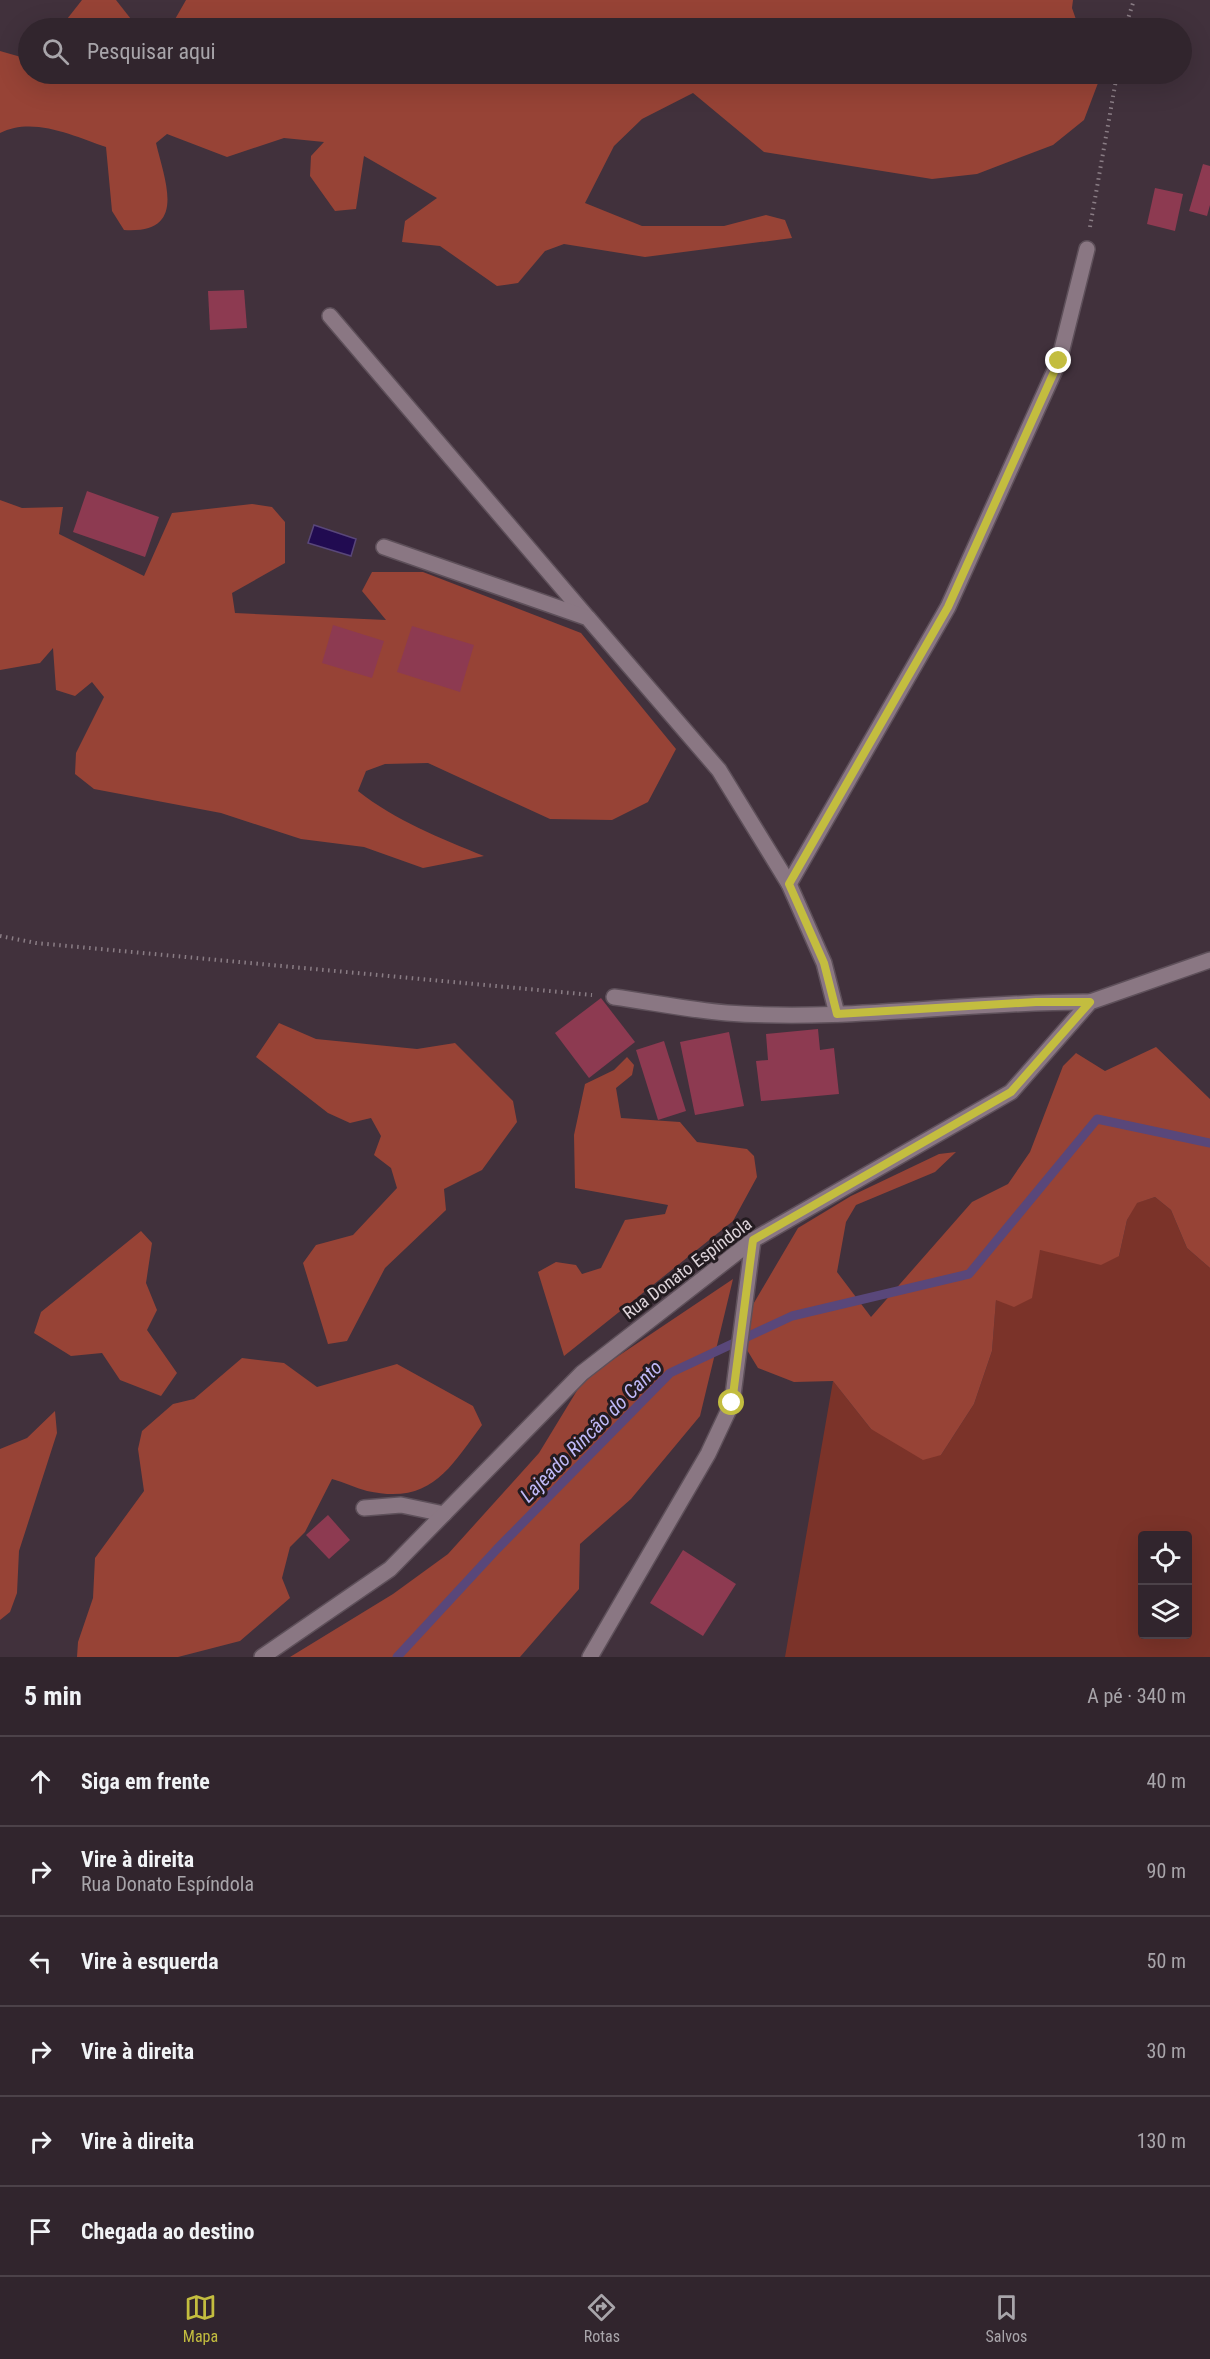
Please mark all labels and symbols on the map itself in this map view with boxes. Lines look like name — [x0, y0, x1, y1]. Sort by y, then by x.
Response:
route end — [1045, 347, 1071, 373]
street label: Rua Donato Espíndola — [619, 1213, 755, 1323]
water label: Lajeado Rincão do Canto — [515, 1355, 667, 1507]
route start — [718, 1389, 744, 1415]

